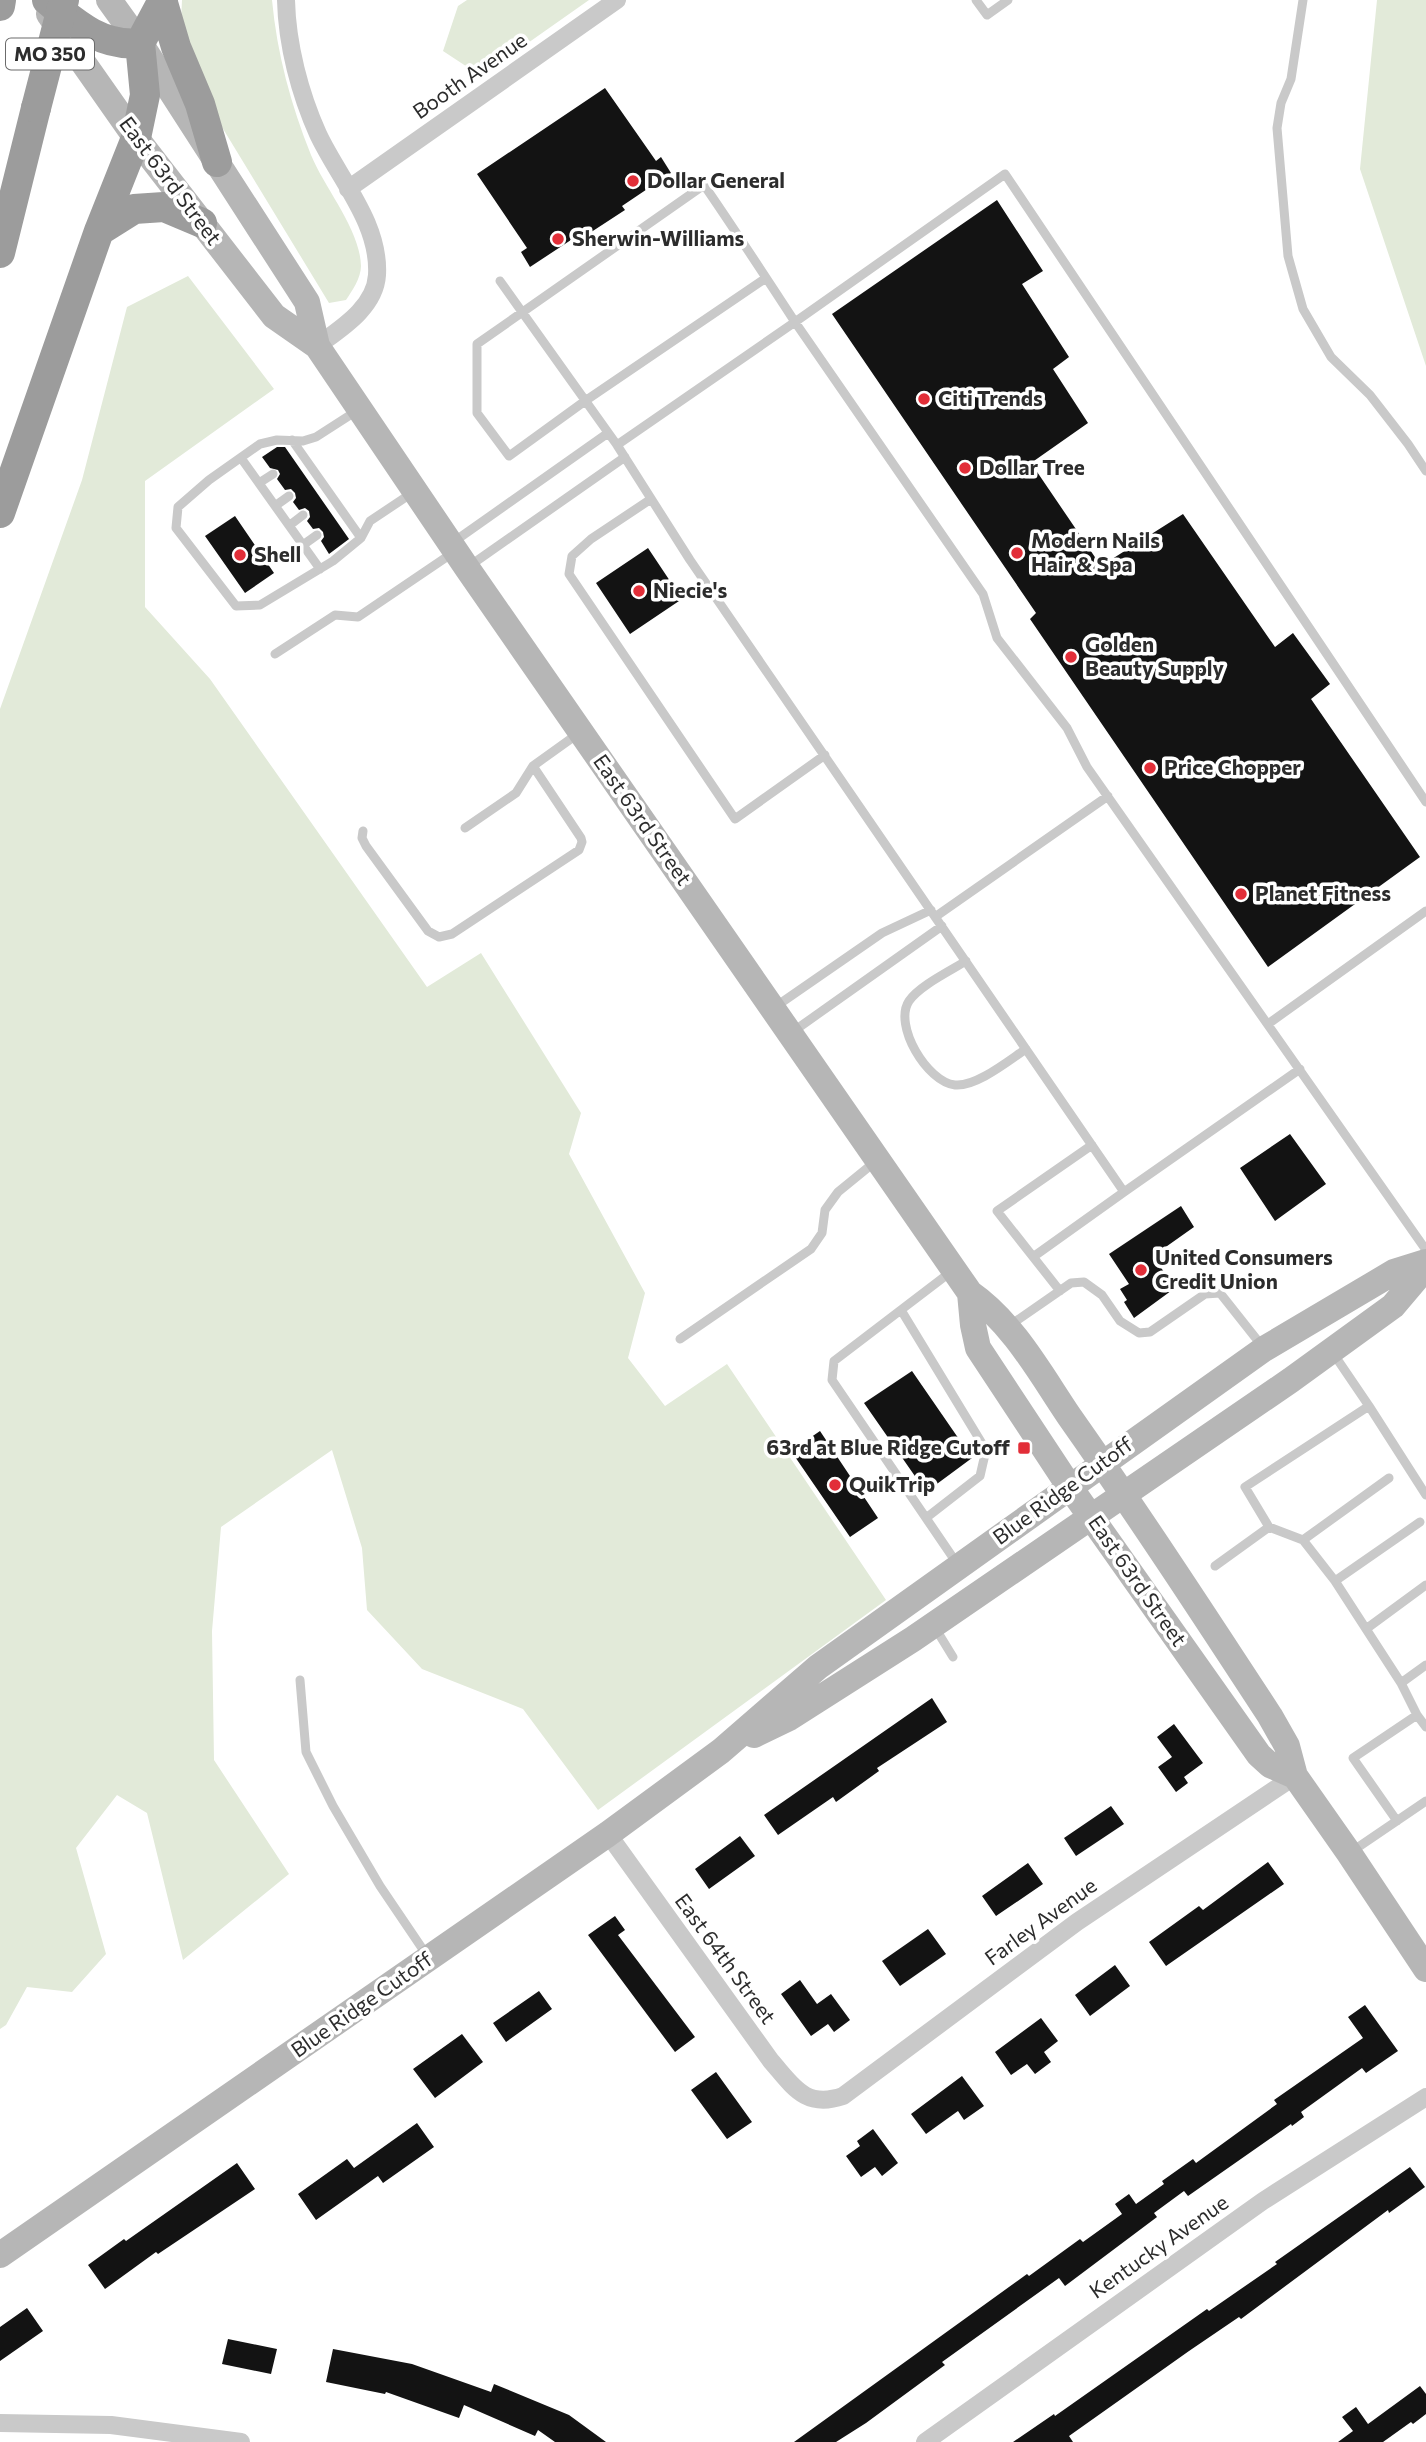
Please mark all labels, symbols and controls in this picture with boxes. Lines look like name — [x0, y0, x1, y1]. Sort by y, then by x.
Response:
street label: Booth Avenue — [407, 26, 531, 123]
road number: MO 350 — [6, 38, 94, 70]
street label: East 63rd Street — [115, 111, 227, 249]
place label: Dollar General — [647, 167, 785, 192]
marker: Dollar General — [625, 173, 641, 189]
place label: Sherwin-Williams — [572, 225, 745, 250]
marker: Sherwin-Williams — [550, 231, 566, 247]
place label: Citi Trends — [938, 385, 1043, 410]
marker: Citi Trends — [916, 391, 932, 407]
place label: Dollar Tree — [979, 454, 1085, 479]
marker: Dollar Tree — [957, 460, 973, 476]
place label: Modern Nails Hair & Spa — [1031, 527, 1160, 576]
place label: Shell — [254, 541, 301, 566]
marker: Modern Nails Hair & Spa — [1009, 545, 1025, 561]
marker: Shell — [232, 547, 248, 563]
place label: Niecie's — [653, 577, 727, 602]
marker: Niecie's — [631, 583, 647, 599]
place label: Golden Beauty Supply — [1085, 631, 1225, 680]
marker: Golden Beauty Supply — [1063, 649, 1079, 665]
street label: East 63rd Street — [589, 749, 698, 889]
place label: Price Chopper — [1164, 754, 1301, 779]
marker: Price Chopper — [1142, 760, 1158, 776]
place label: Planet Fitness — [1255, 880, 1391, 905]
marker: Planet Fitness — [1233, 886, 1249, 902]
place label: United Consumers Credit Union — [1155, 1244, 1333, 1293]
marker: United Consumers Credit Union — [1133, 1262, 1149, 1278]
street label: Blue Ridge Cutoff — [987, 1430, 1138, 1549]
place label: 63rd at Blue Ridge Cutoff — [766, 1434, 1010, 1459]
marker: 63rd at Blue Ridge Cutoff — [1016, 1440, 1032, 1456]
place label: QuikTrip — [849, 1471, 935, 1496]
marker: QuikTrip — [827, 1477, 843, 1493]
street label: East 63rd Street — [1084, 1510, 1193, 1650]
street label: Farley Avenue — [979, 1872, 1101, 1970]
street label: East 64th Street — [671, 1888, 782, 2028]
street label: Blue Ridge Cutoff — [286, 1945, 437, 2062]
street label: Kentucky Avenue — [1084, 2189, 1232, 2303]

